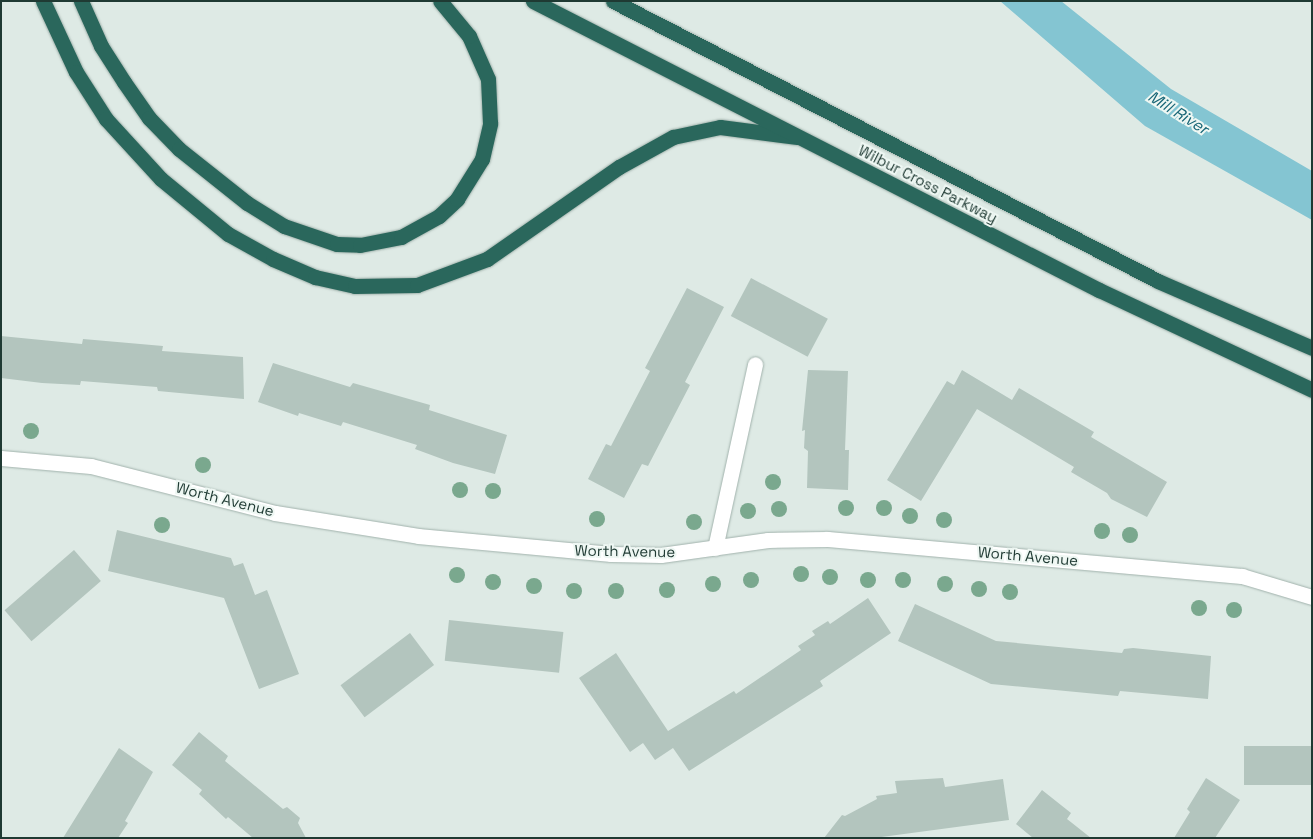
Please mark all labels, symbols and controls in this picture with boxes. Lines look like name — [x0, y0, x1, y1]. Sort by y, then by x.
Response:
water label: Mill River — [1144, 87, 1212, 139]
street label: Wilbur Cross Parkway — [856, 141, 1000, 227]
street label: Worth Avenue — [174, 478, 276, 520]
street label: Worth Avenue — [574, 541, 676, 561]
street label: Worth Avenue — [977, 543, 1079, 569]

